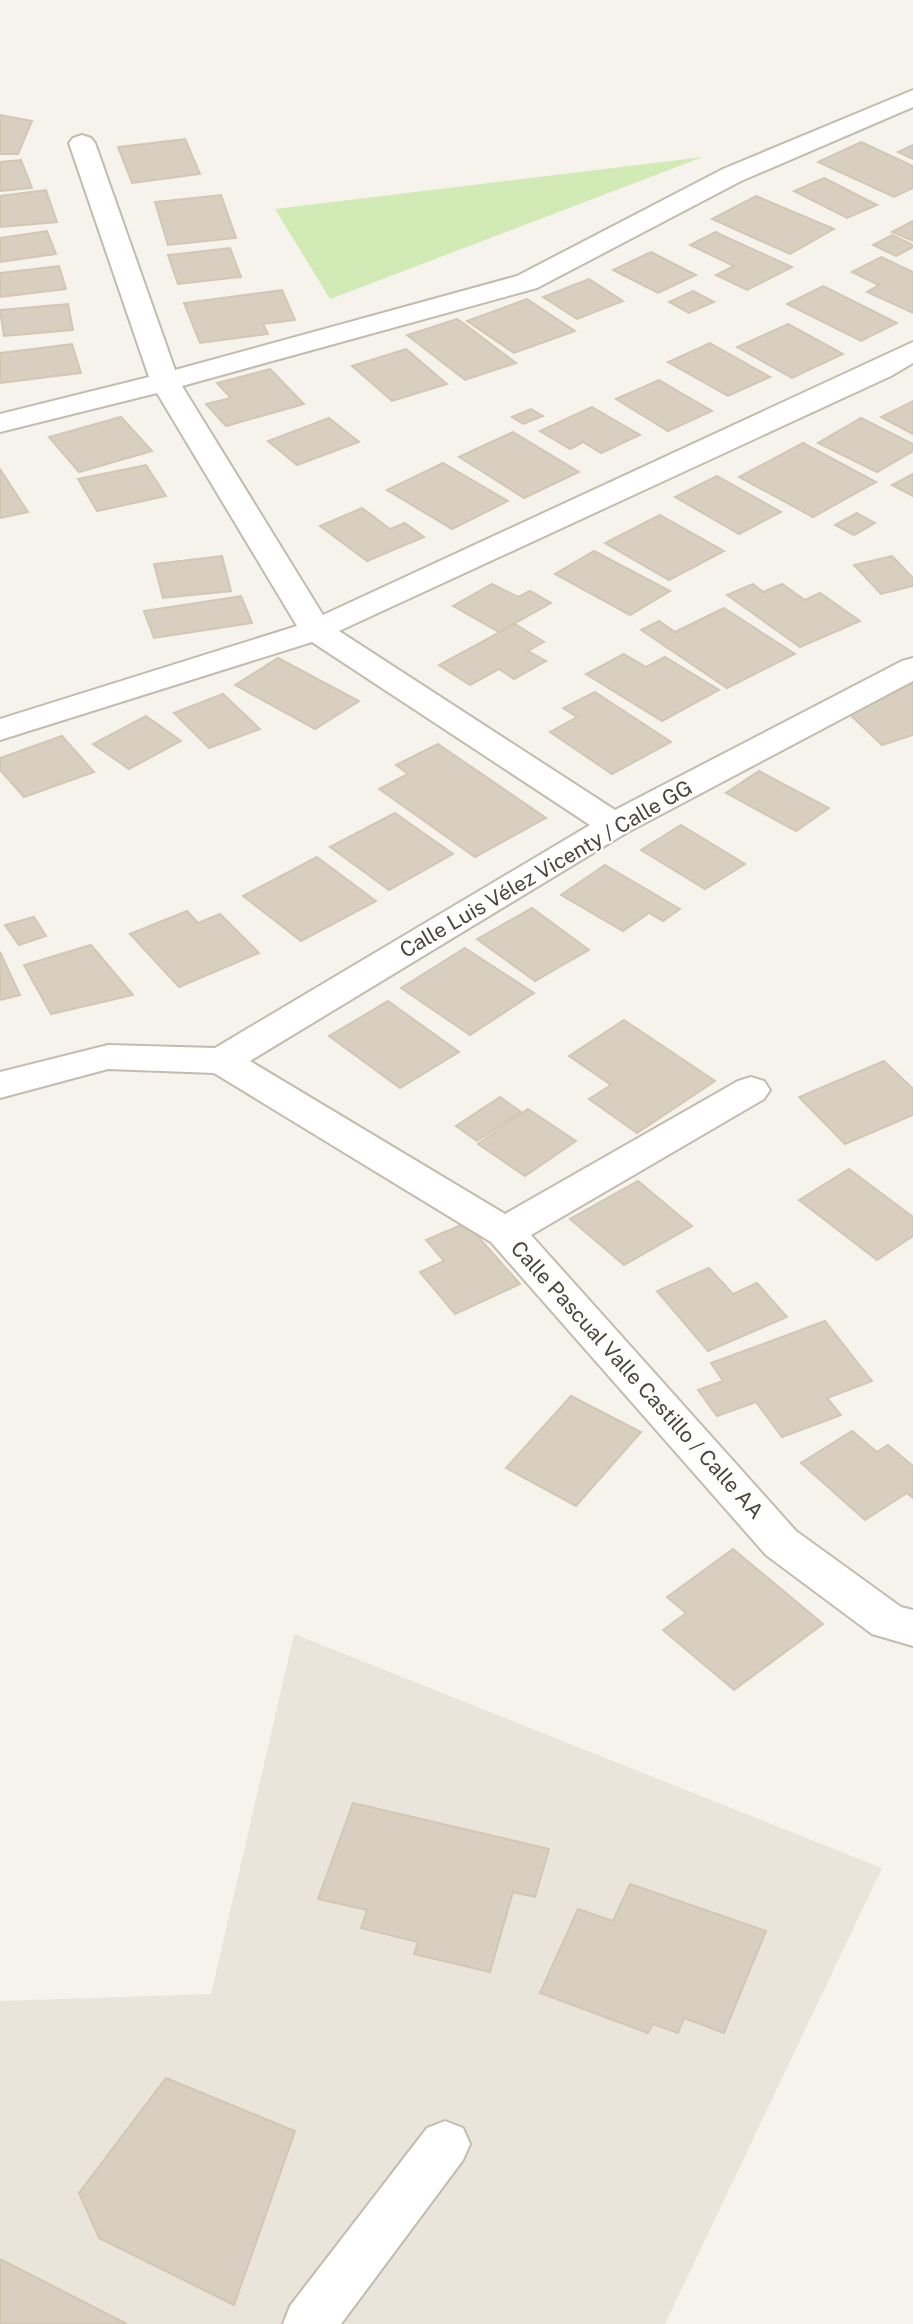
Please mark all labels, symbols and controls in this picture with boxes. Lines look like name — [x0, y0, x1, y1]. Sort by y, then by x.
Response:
street label: Calle Luis Vélez Vicenty / Calle GG — [395, 774, 696, 963]
street label: Calle Pascual Valle Castillo / Calle AA — [506, 1236, 769, 1524]

